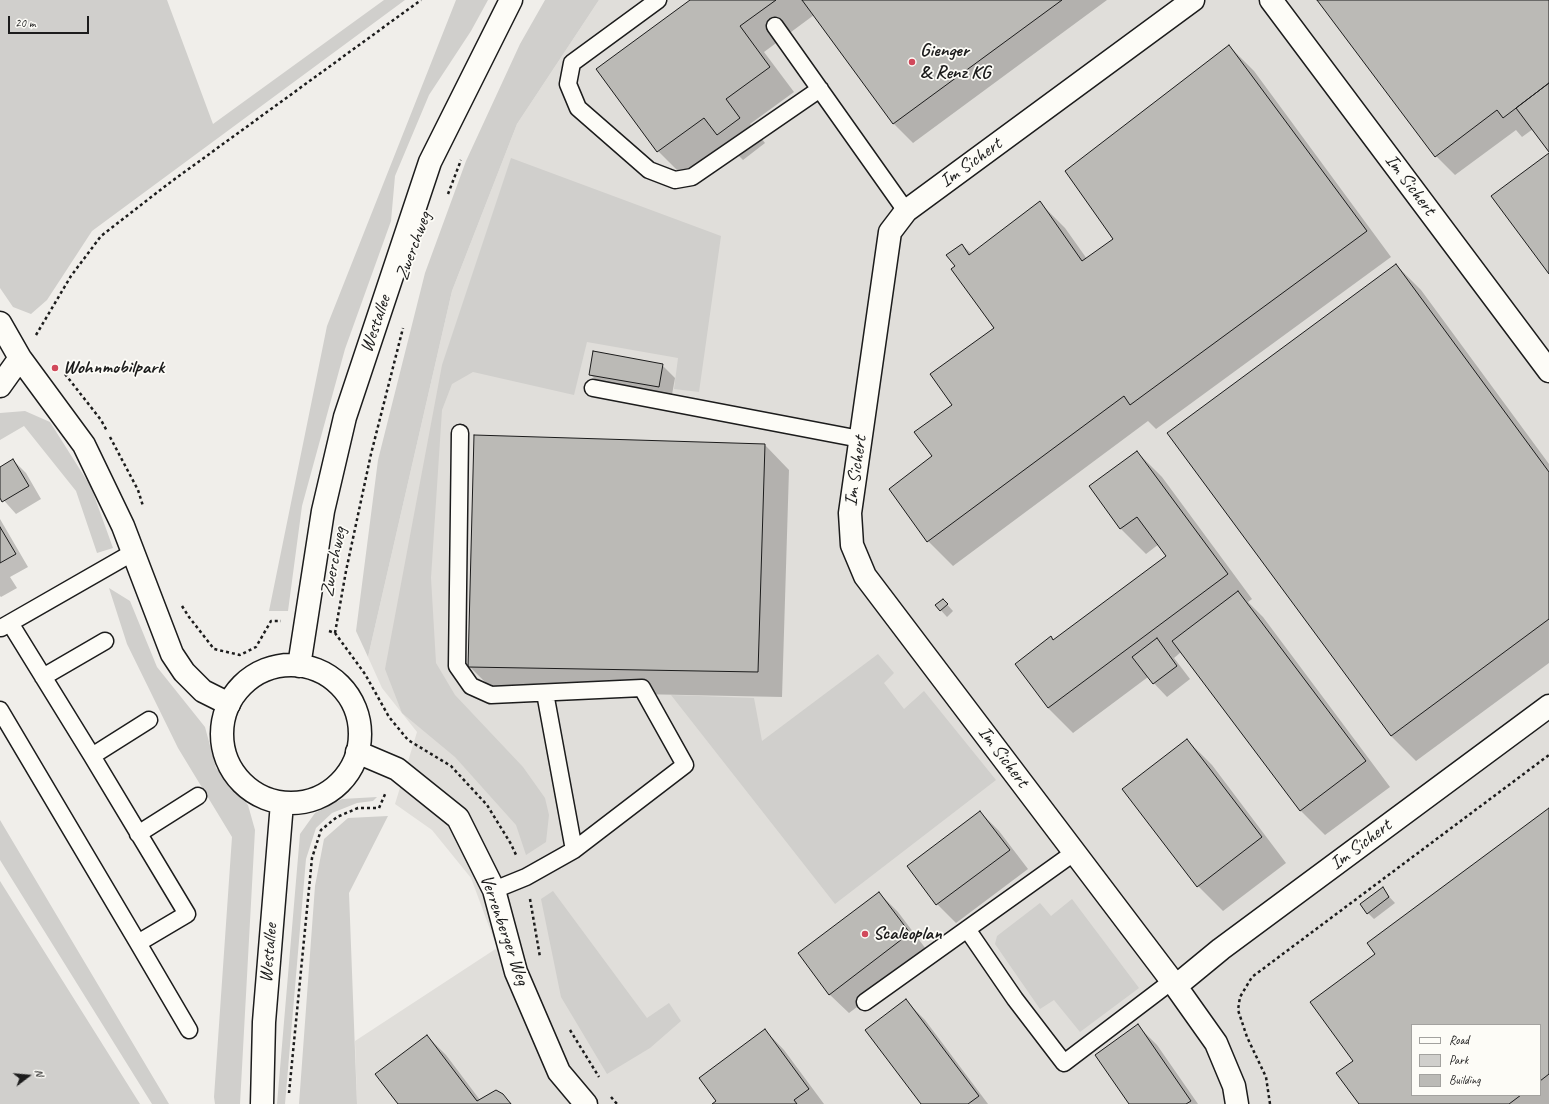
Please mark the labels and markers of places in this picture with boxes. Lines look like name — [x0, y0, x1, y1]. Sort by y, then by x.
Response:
place label: Gienger & Renz KG — [920, 40, 990, 84]
marker: Gienger & Renz KG — [907, 57, 917, 67]
place label: Wohnmobilpark — [63, 357, 164, 379]
marker: Wohnmobilpark — [50, 363, 60, 373]
place label: Scaleoplan — [873, 923, 942, 945]
marker: Scaleoplan — [860, 929, 870, 939]

